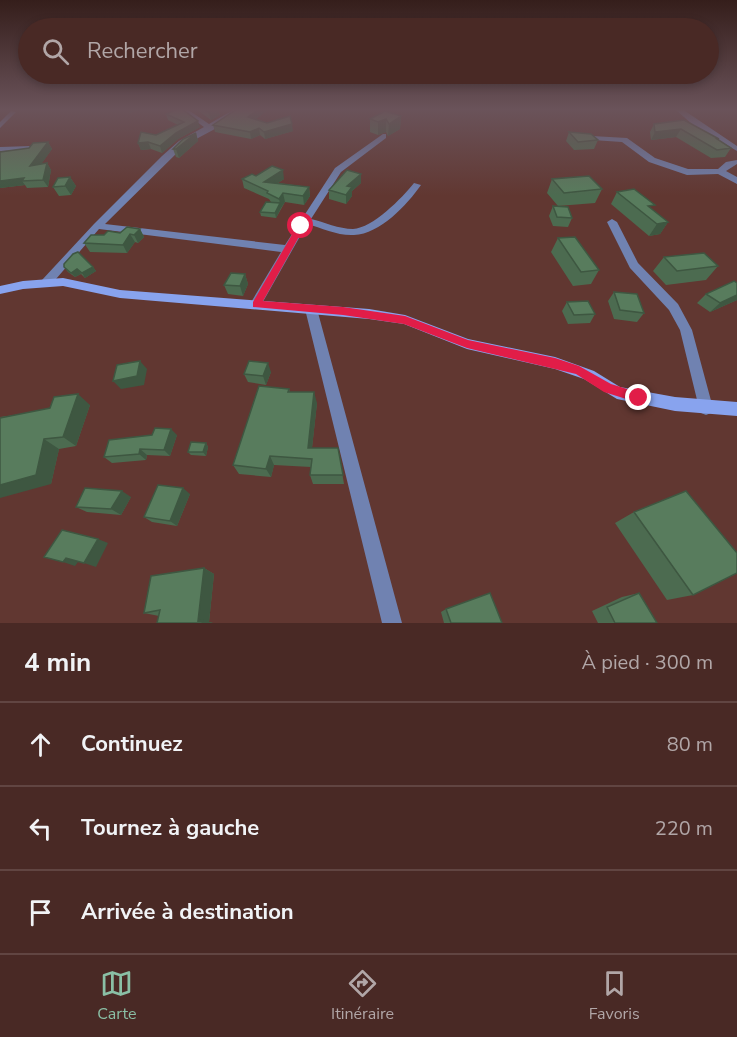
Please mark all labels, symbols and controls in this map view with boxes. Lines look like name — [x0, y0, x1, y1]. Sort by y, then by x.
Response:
search box — [18, 18, 719, 84]
icon: search — [39, 35, 72, 68]
text: Rechercher — [87, 36, 198, 66]
route start — [287, 212, 313, 238]
route end — [625, 384, 651, 410]
text: 4 min — [24, 645, 91, 680]
text: À pied · 300 m — [582, 649, 713, 676]
icon: ahead — [24, 728, 57, 761]
text: Continuez — [81, 729, 183, 759]
text: 80 m — [667, 731, 713, 758]
icon: left — [24, 812, 57, 845]
text: Tournez à gauche — [81, 813, 259, 843]
text: 220 m — [655, 815, 713, 842]
icon: arrive — [24, 896, 57, 929]
text: Arrivée à destination — [81, 897, 294, 927]
tab: Carte — [97, 967, 136, 1025]
tab: Itinéraire — [331, 967, 394, 1025]
tab: Favoris — [589, 967, 640, 1025]

